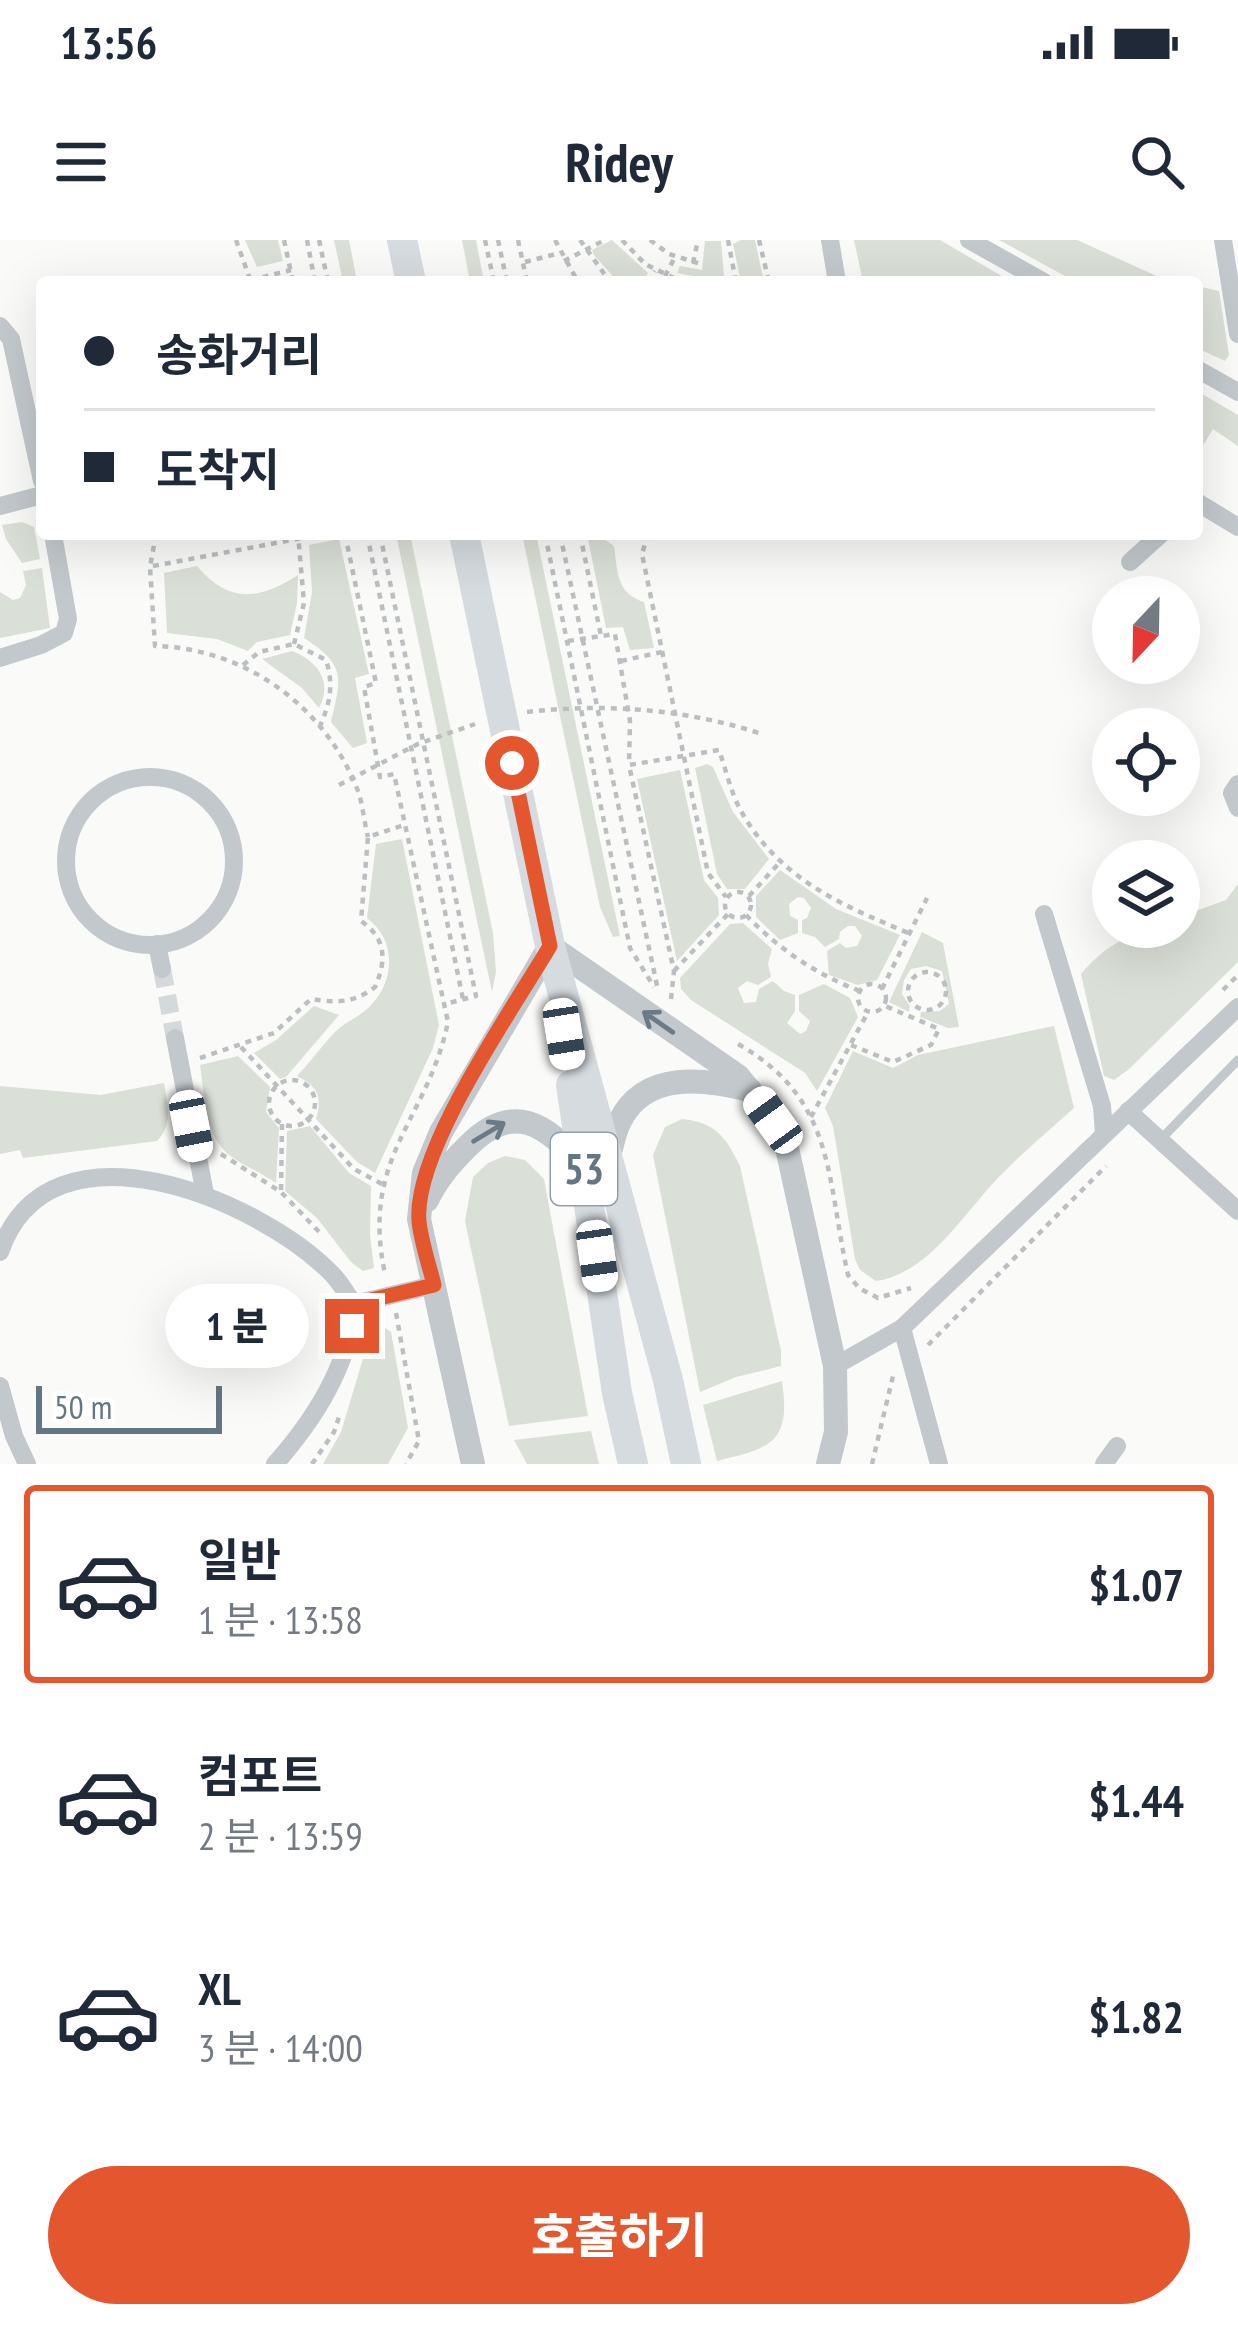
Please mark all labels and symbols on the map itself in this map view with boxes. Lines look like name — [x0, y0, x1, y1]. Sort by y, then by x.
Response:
north arrow — [1092, 576, 1200, 684]
route start — [485, 736, 539, 790]
car — [541, 996, 587, 1072]
one-way arrow — [642, 1010, 675, 1036]
car — [737, 1080, 809, 1160]
car — [166, 1087, 216, 1165]
one-way arrow — [470, 1120, 505, 1143]
road number: 53 — [551, 1133, 617, 1205]
car — [574, 1218, 620, 1294]
callout: 1 분 — [166, 1284, 310, 1368]
route end — [325, 1299, 379, 1353]
scale bar — [36, 1380, 222, 1433]

